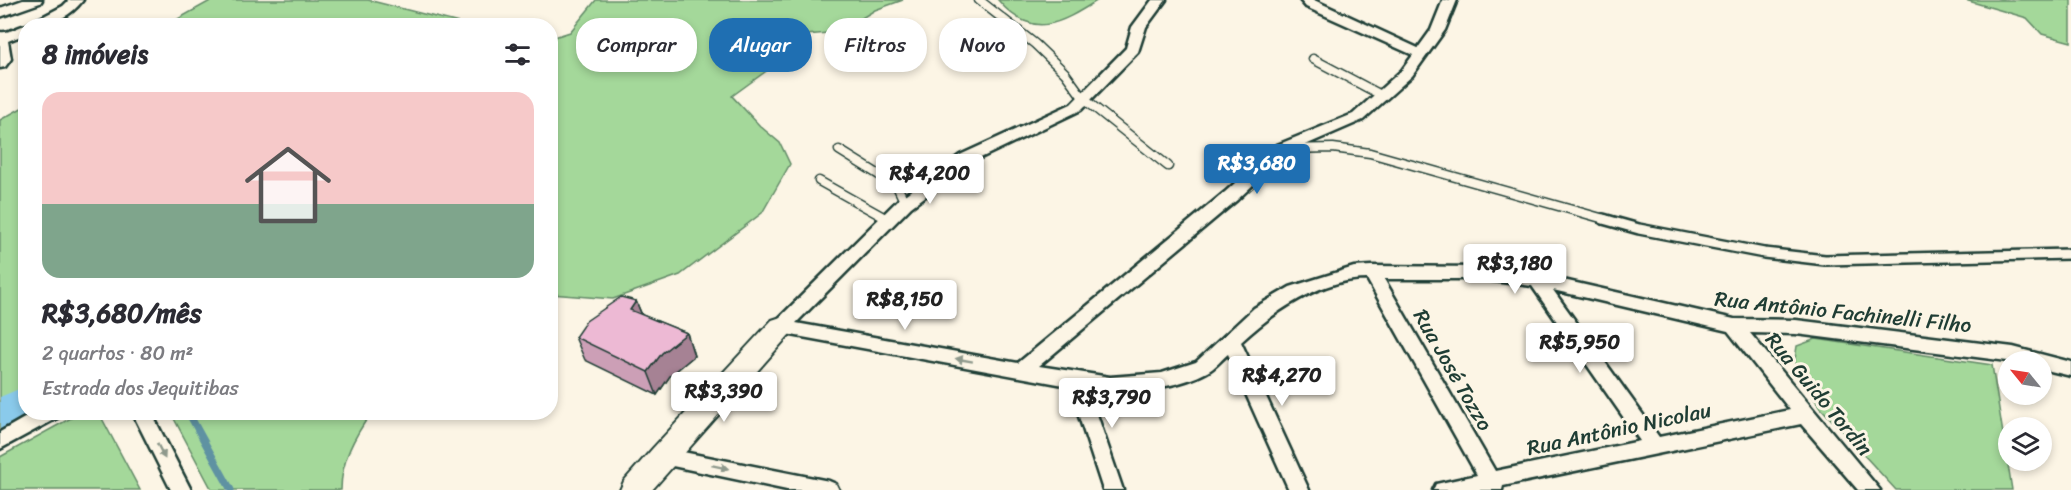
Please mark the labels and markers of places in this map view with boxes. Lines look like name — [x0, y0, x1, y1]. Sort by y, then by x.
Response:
pin: R$3,680 — [1202, 144, 1312, 195]
pin: R$4,200 — [875, 154, 985, 205]
pin: R$3,180 — [1460, 244, 1570, 295]
pin: R$8,150 — [850, 280, 960, 331]
pin: R$5,950 — [1525, 323, 1635, 374]
pin: R$4,270 — [1227, 356, 1337, 407]
pin: R$3,390 — [669, 372, 779, 423]
pin: R$3,790 — [1057, 378, 1167, 429]

